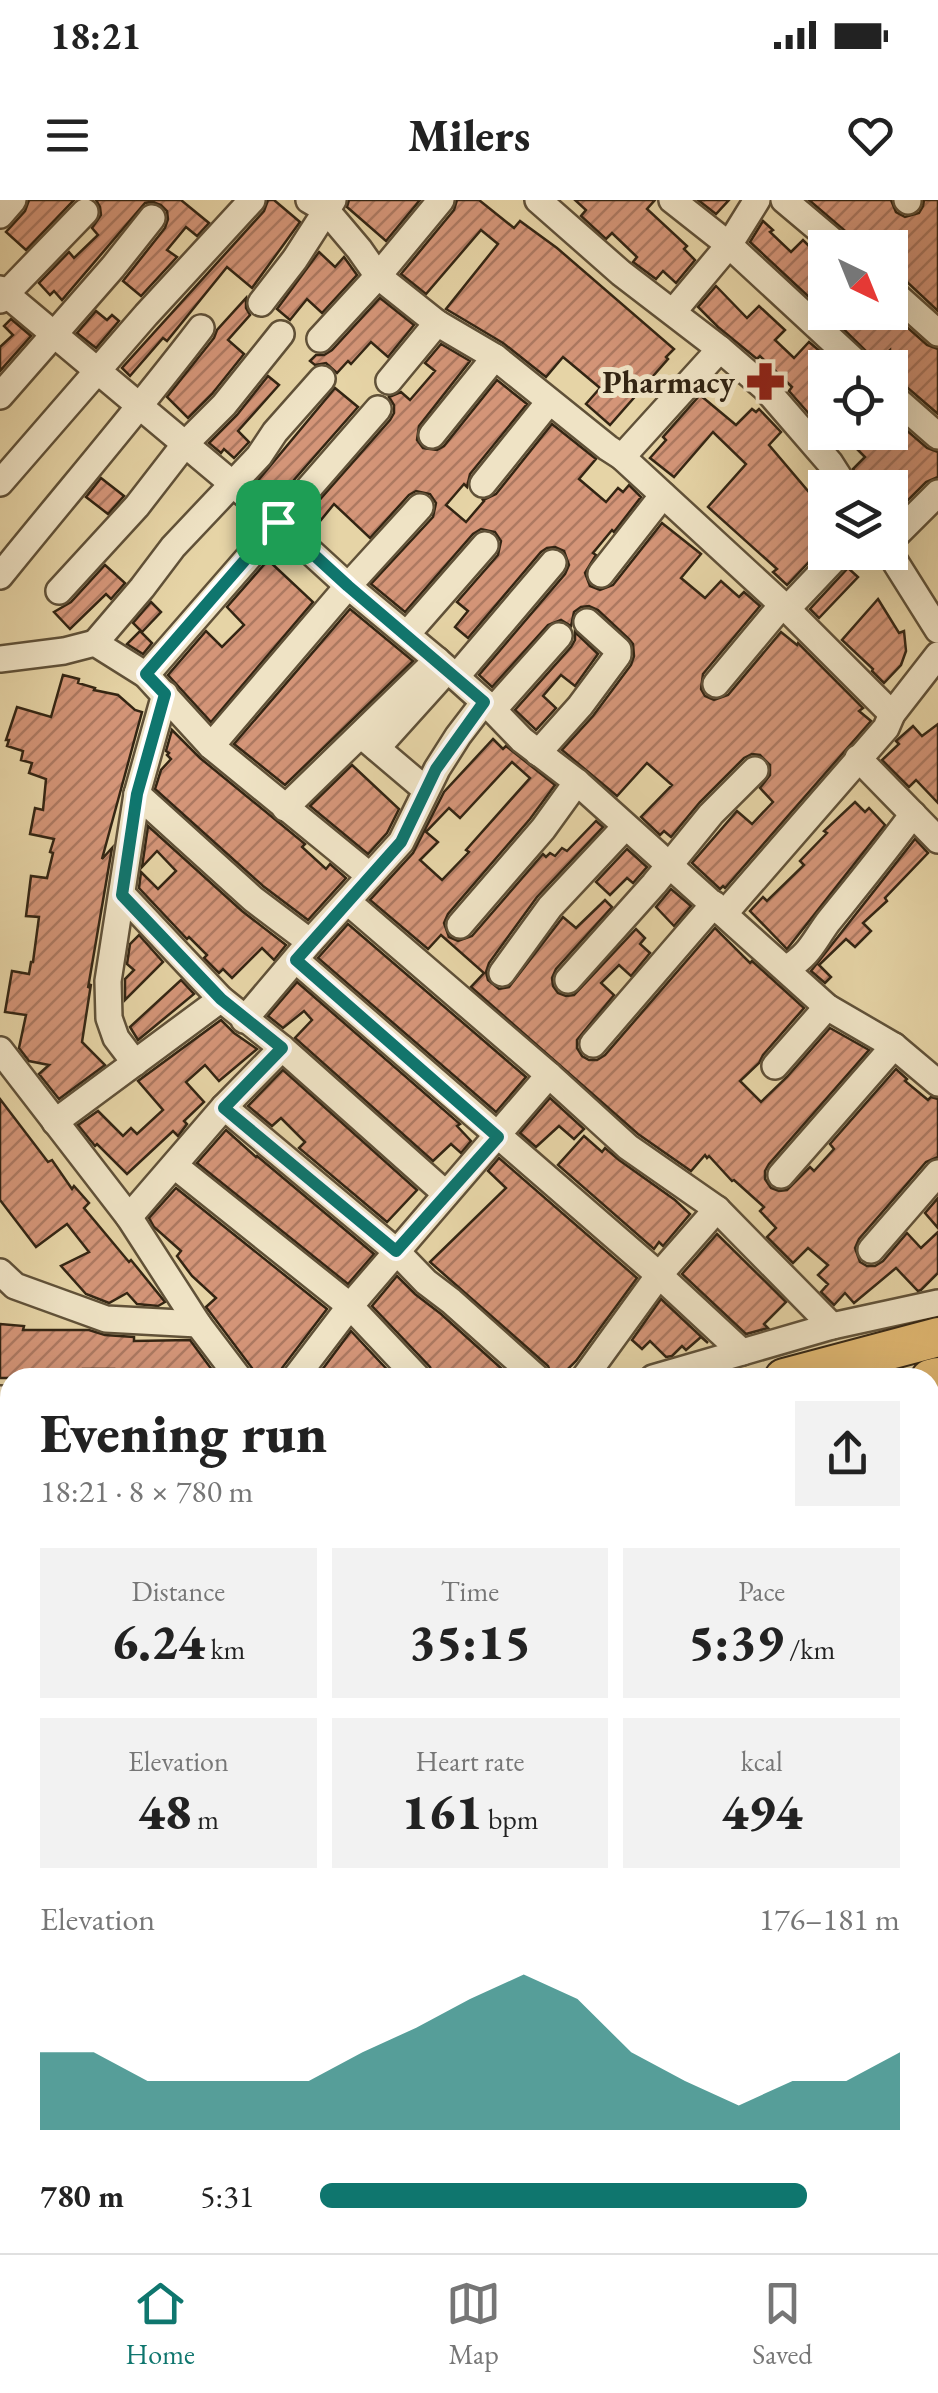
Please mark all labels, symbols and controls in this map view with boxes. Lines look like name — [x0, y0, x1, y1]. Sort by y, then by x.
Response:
text: 18:21 — [50, 11, 141, 60]
text: Milers — [408, 106, 530, 164]
icon: menu — [40, 108, 95, 163]
icon: heart — [843, 108, 898, 163]
north arrow — [808, 230, 908, 330]
map controls — [808, 230, 908, 570]
button: locate — [808, 350, 908, 450]
place label: Pharmacy — [602, 361, 736, 403]
pharmacy icon: Pharmacy — [744, 361, 786, 403]
button: layers — [808, 470, 908, 570]
pin — [236, 480, 321, 565]
icon: arrive — [251, 495, 306, 550]
text: Evening run — [40, 1397, 327, 1468]
button: share — [795, 1401, 900, 1506]
text: 18:21 · 8 × 780 m — [40, 1470, 253, 1512]
text: Distance — [132, 1573, 225, 1609]
text: Time — [441, 1573, 499, 1609]
text: Pace — [738, 1573, 785, 1609]
text: 6.24 — [111, 1609, 205, 1674]
text: 35:15 — [409, 1609, 531, 1674]
text: 5:39 — [688, 1609, 784, 1674]
text: km — [205, 1631, 245, 1667]
text: /km — [784, 1631, 835, 1667]
text: Elevation — [128, 1743, 229, 1779]
text: Heart rate — [416, 1743, 524, 1779]
text: kcal — [741, 1743, 783, 1779]
text: 48 — [138, 1779, 192, 1844]
text: 161 — [401, 1779, 482, 1844]
text: 494 — [721, 1779, 802, 1844]
text: m — [192, 1801, 219, 1837]
text: bpm — [482, 1801, 539, 1837]
text: Elevation — [40, 1898, 155, 1940]
text: 176–181 m — [759, 1898, 900, 1940]
text: 780 m — [40, 2175, 124, 2217]
text: 5:31 — [200, 2175, 254, 2217]
tab: Home — [126, 2276, 195, 2372]
tab: Map — [446, 2276, 501, 2372]
tab: Saved — [752, 2276, 812, 2372]

